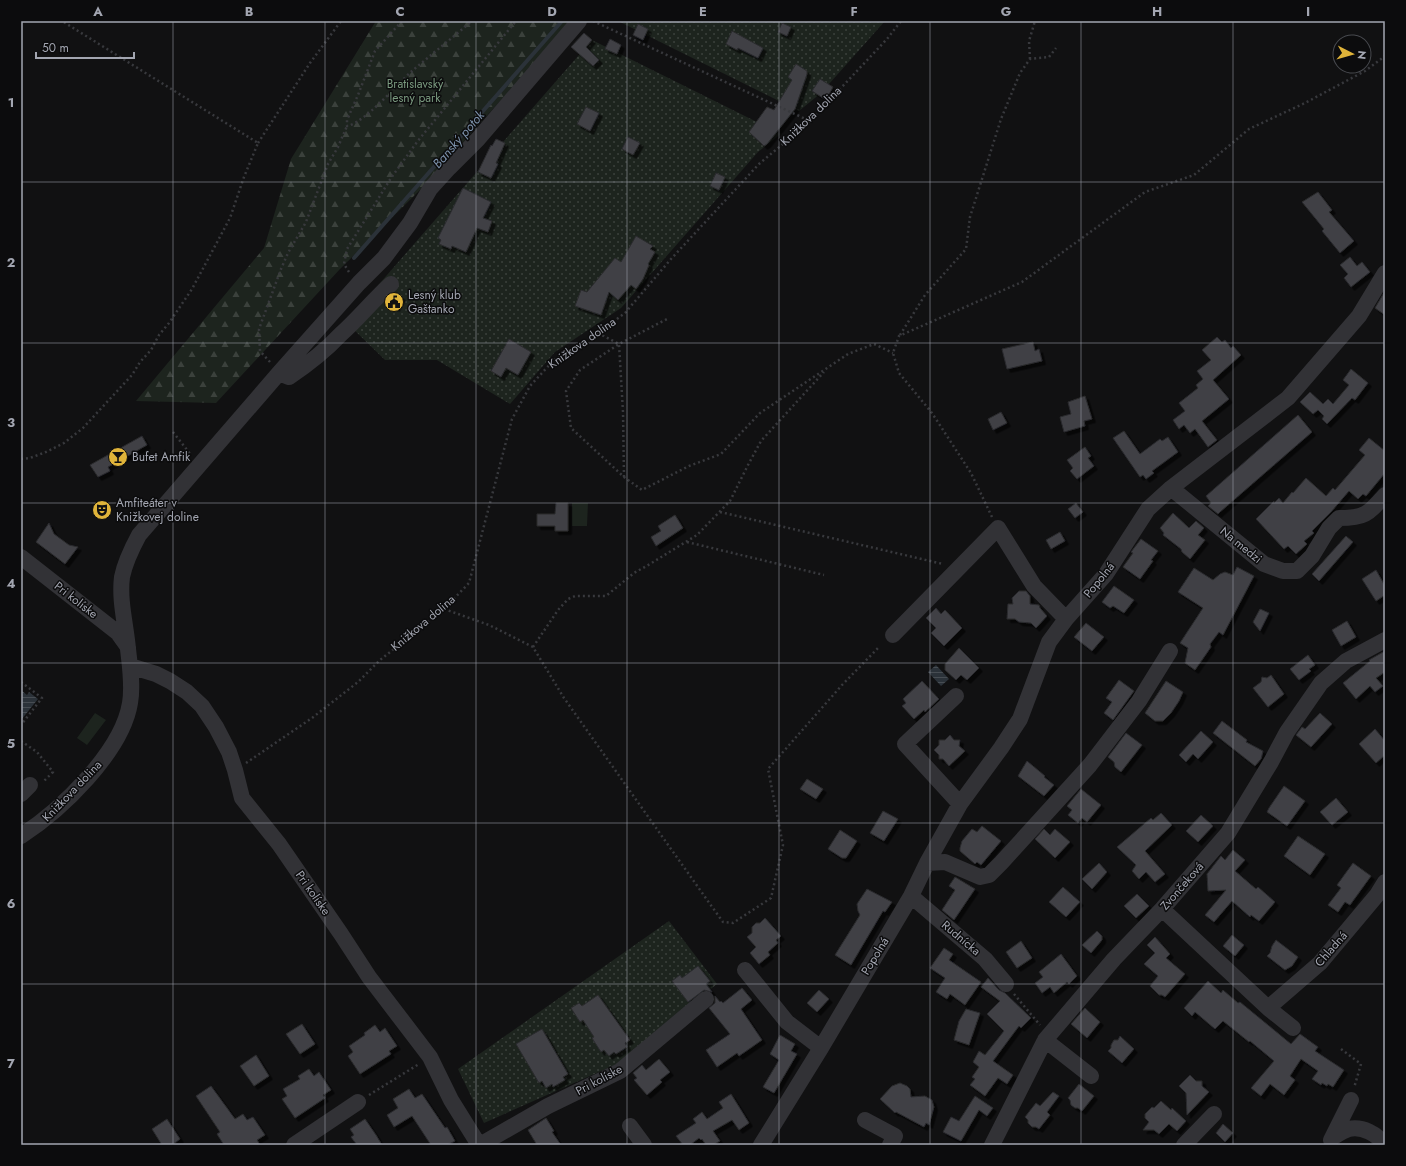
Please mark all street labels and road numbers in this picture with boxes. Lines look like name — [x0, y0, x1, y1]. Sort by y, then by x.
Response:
street label: Knižkova dolina — [776, 82, 846, 150]
street label: Knižkova dolina — [544, 313, 620, 373]
street label: Na medzi — [1216, 522, 1266, 568]
street label: Popolná — [1079, 558, 1119, 602]
street label: Pri kolíske — [50, 577, 102, 623]
street label: Knižkova dolina — [387, 591, 459, 655]
street label: Knižkova dolina — [38, 756, 106, 826]
street label: Zvončeková — [1156, 858, 1208, 914]
street label: Pri kolíske — [291, 867, 335, 919]
street label: Rudnícka — [938, 916, 985, 960]
street label: Chladná — [1310, 927, 1352, 971]
street label: Popolná — [857, 934, 893, 978]
street label: Pri kolíske — [572, 1060, 626, 1100]

